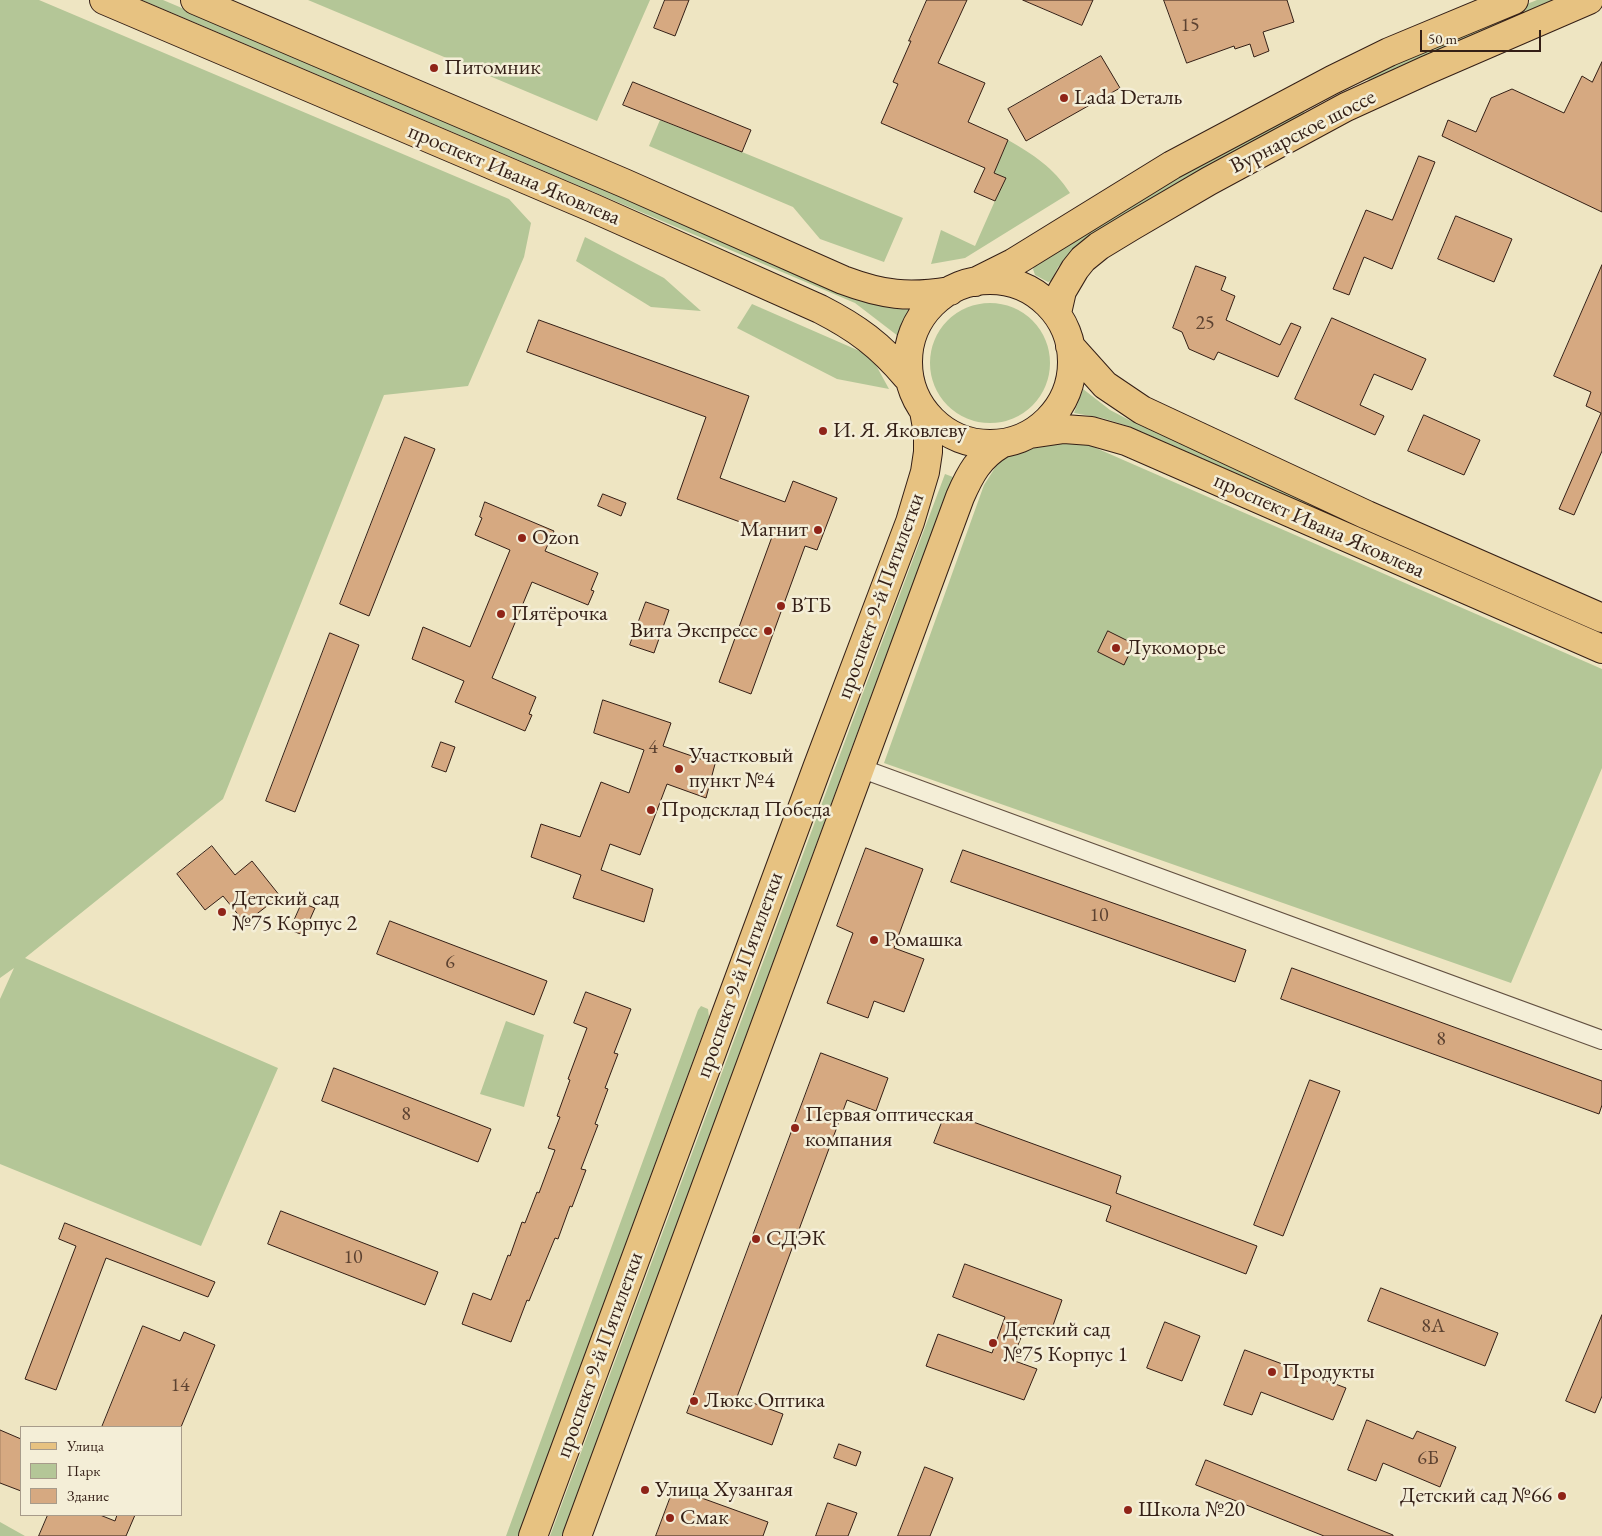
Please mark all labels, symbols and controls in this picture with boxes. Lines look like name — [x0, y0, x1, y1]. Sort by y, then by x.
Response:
house number: 15 — [1180, 14, 1200, 38]
scale bar — [1422, 20, 1543, 52]
text: 50 m — [1428, 29, 1457, 48]
place label: Питомник — [444, 55, 541, 81]
marker: Питомник — [428, 62, 440, 74]
street label: Вурнарское шоссе — [1226, 84, 1380, 180]
place label: Lada Dеталь — [1074, 85, 1182, 111]
marker: Lada Dеталь — [1058, 92, 1070, 104]
street label: проспект Ивана Яковлева — [404, 118, 624, 232]
house number: 25 — [1195, 312, 1215, 336]
place label: И. Я. Яковлеву — [833, 418, 967, 444]
marker: И. Я. Яковлеву — [817, 425, 829, 437]
street label: проспект Ивана Яковлева — [1209, 468, 1429, 584]
street label: проспект 9-й Пятилетки — [831, 489, 931, 703]
place label: Магнит — [740, 517, 808, 543]
marker: Магнит — [812, 524, 824, 536]
place label: Ozon — [532, 525, 580, 551]
marker: Ozon — [516, 532, 528, 544]
place label: ВТБ — [791, 593, 831, 619]
marker: ВТБ — [775, 600, 787, 612]
place label: Пятёрочка — [511, 601, 608, 627]
marker: Пятёрочка — [495, 608, 507, 620]
place label: Вита Экспресс — [630, 618, 758, 644]
marker: Вита Экспресс — [762, 625, 774, 637]
place label: Лукоморье — [1126, 635, 1226, 661]
marker: Лукоморье — [1110, 642, 1122, 654]
house number: 4 — [648, 736, 658, 760]
place label: Участковый пункт №4 — [689, 743, 793, 794]
marker: Участковый пункт №4 — [673, 763, 685, 775]
place label: Продсклад Победа — [661, 797, 831, 823]
marker: Продсклад Победа — [645, 804, 657, 816]
street label: проспект 9-й Пятилетки — [690, 868, 790, 1082]
place label: Детский сад №75 Корпус 2 — [232, 886, 357, 938]
house number: 10 — [1089, 904, 1109, 928]
marker: Детский сад №75 Корпус 2 — [216, 906, 228, 918]
place label: Ромашка — [884, 927, 962, 953]
marker: Ромашка — [868, 934, 880, 946]
house number: 6 — [445, 951, 455, 975]
house number: 8 — [1436, 1028, 1446, 1052]
place label: Первая оптическая компания — [805, 1102, 974, 1154]
house number: 8 — [401, 1103, 411, 1127]
marker: Первая оптическая компания — [789, 1122, 801, 1134]
place label: СДЭК — [766, 1226, 826, 1252]
marker: СДЭК — [750, 1233, 762, 1245]
house number: 10 — [343, 1246, 363, 1270]
street label: проспект 9-й Пятилетки — [550, 1248, 650, 1462]
house number: 8А — [1421, 1315, 1445, 1339]
place label: Детский сад №75 Корпус 1 — [1003, 1317, 1128, 1368]
marker: Детский сад №75 Корпус 1 — [987, 1337, 999, 1349]
place label: Продукты — [1282, 1359, 1375, 1385]
marker: Продукты — [1266, 1366, 1278, 1378]
house number: 14 — [170, 1374, 190, 1398]
place label: Люкс Оптика — [704, 1388, 825, 1414]
marker: Люкс Оптика — [688, 1395, 700, 1407]
legend — [20, 1426, 182, 1516]
text: Улица — [67, 1436, 104, 1455]
house number: 6Б — [1417, 1447, 1439, 1471]
text: Парк — [67, 1461, 100, 1480]
place label: Улица Хузангая — [655, 1477, 793, 1503]
place label: Детский сад №66 — [1400, 1483, 1552, 1509]
marker: Улица Хузангая — [639, 1484, 651, 1496]
text: Здание — [67, 1486, 109, 1505]
marker: Детский сад №66 — [1556, 1490, 1568, 1502]
place label: Школа №20 — [1138, 1497, 1245, 1523]
marker: Школа №20 — [1122, 1504, 1134, 1516]
place label: Смак — [680, 1505, 729, 1531]
marker: Смак — [664, 1512, 676, 1524]

